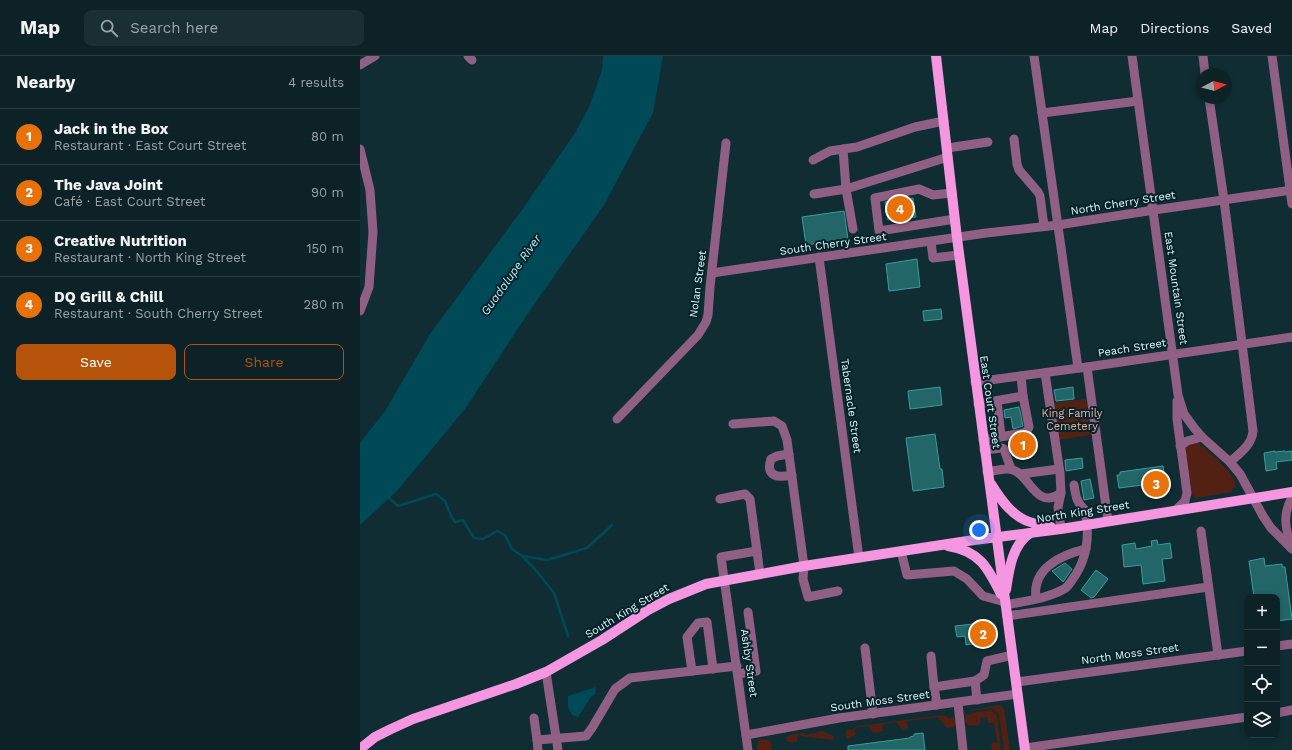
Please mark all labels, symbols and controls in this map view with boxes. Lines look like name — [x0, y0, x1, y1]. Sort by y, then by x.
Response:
search box — [84, 10, 364, 46]
text: Map — [20, 16, 60, 39]
icon: search — [98, 17, 120, 39]
text: Search here — [130, 19, 218, 37]
text: Map — [1090, 20, 1118, 36]
text: Directions — [1140, 20, 1209, 36]
text: Saved — [1231, 20, 1272, 36]
north arrow — [1196, 68, 1232, 104]
text: Nearby — [16, 72, 75, 92]
text: 4 results — [288, 75, 344, 90]
text: Jack in the Box — [54, 120, 168, 138]
text: 1 — [26, 129, 32, 144]
text: 80 m — [311, 129, 344, 144]
text: Restaurant · East Court Street — [54, 138, 246, 153]
text: The Java Joint — [54, 176, 162, 194]
text: 2 — [25, 185, 33, 200]
text: 90 m — [311, 185, 344, 200]
street label: North Cherry Street — [1070, 188, 1177, 218]
text: Café · East Court Street — [54, 194, 206, 209]
pin: 4 — [887, 194, 913, 224]
street label: South Cherry Street — [779, 230, 888, 258]
water label: Guadalupe River — [478, 231, 545, 318]
street label: East Mountain Street — [1162, 231, 1190, 346]
text: Creative Nutrition — [54, 232, 187, 250]
text: 3 — [25, 241, 33, 256]
text: 150 m — [306, 241, 344, 256]
street label: Nolan Street — [687, 249, 709, 319]
text: Restaurant · North King Street — [54, 250, 246, 265]
text: DQ Grill & Chill — [54, 288, 163, 306]
text: 4 — [25, 297, 33, 312]
text: 280 m — [304, 297, 344, 312]
text: Restaurant · South Cherry Street — [54, 306, 262, 321]
street label: Peach Street — [1097, 336, 1167, 360]
button: Save — [16, 344, 176, 380]
button: Share — [184, 344, 344, 380]
street label: East Court Street — [977, 355, 1003, 450]
street label: Tabernacle Street — [838, 358, 864, 454]
park label: King Family Cemetery — [1041, 407, 1103, 433]
pin: 1 — [1010, 430, 1036, 460]
pin: 3 — [1143, 469, 1169, 499]
street label: North King Street — [1036, 498, 1131, 526]
your location — [969, 520, 989, 540]
street label: South King Street — [583, 581, 672, 641]
map controls — [1244, 594, 1280, 738]
button: + — [1244, 594, 1280, 630]
pin: 2 — [970, 619, 996, 649]
street label: Ashby Street — [738, 628, 760, 698]
button: − — [1244, 630, 1280, 666]
street label: North Moss Street — [1080, 641, 1180, 667]
button: locate — [1244, 666, 1280, 702]
street label: South Moss Street — [830, 688, 931, 714]
button: layers — [1244, 702, 1280, 738]

